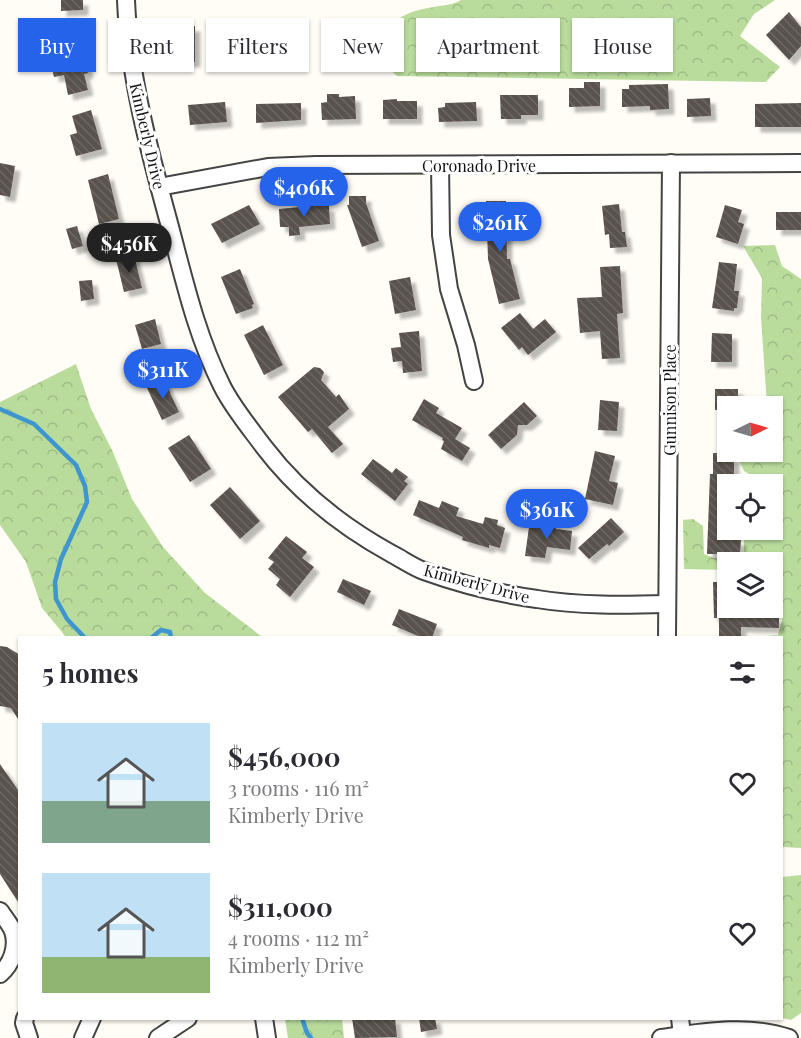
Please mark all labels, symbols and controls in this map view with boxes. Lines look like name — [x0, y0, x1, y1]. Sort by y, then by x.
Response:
chip: Buy — [18, 18, 96, 72]
chip: Rent — [108, 18, 194, 72]
chip: Filters — [206, 18, 309, 72]
chip: New — [321, 18, 404, 72]
chip: Apartment — [416, 18, 560, 72]
chip: House — [572, 18, 673, 72]
street label: Kimberly Drive — [126, 81, 170, 191]
street label: Coronado Drive — [422, 155, 536, 176]
pin: $406K — [262, 167, 346, 218]
text: $406K — [274, 173, 334, 200]
pin: $261K — [458, 202, 542, 253]
text: $261K — [472, 208, 528, 235]
pin: $456K — [87, 223, 171, 274]
text: $456K — [101, 229, 157, 256]
street label: Gunnison Place — [659, 344, 680, 456]
pin: $311K — [121, 349, 205, 400]
text: $311K — [138, 355, 188, 382]
north arrow — [717, 396, 783, 462]
map controls — [717, 396, 783, 618]
button: locate — [717, 474, 783, 540]
pin: $361K — [505, 489, 589, 540]
text: $361K — [520, 495, 574, 522]
button: layers — [717, 552, 783, 618]
street label: Kimberly Drive — [422, 559, 532, 607]
text: 5 homes — [42, 655, 138, 690]
icon: filters — [726, 656, 759, 689]
text: $456,000 — [228, 739, 341, 774]
icon: home — [90, 747, 162, 819]
icon: heart — [726, 767, 759, 800]
text: 3 rooms · 116 m² — [228, 774, 369, 801]
text: Kimberly Drive — [228, 801, 364, 828]
text: $311,000 — [228, 889, 333, 924]
icon: home — [90, 897, 162, 969]
icon: heart — [726, 917, 759, 950]
text: 4 rooms · 112 m² — [228, 924, 369, 951]
text: Kimberly Drive — [228, 951, 364, 978]

